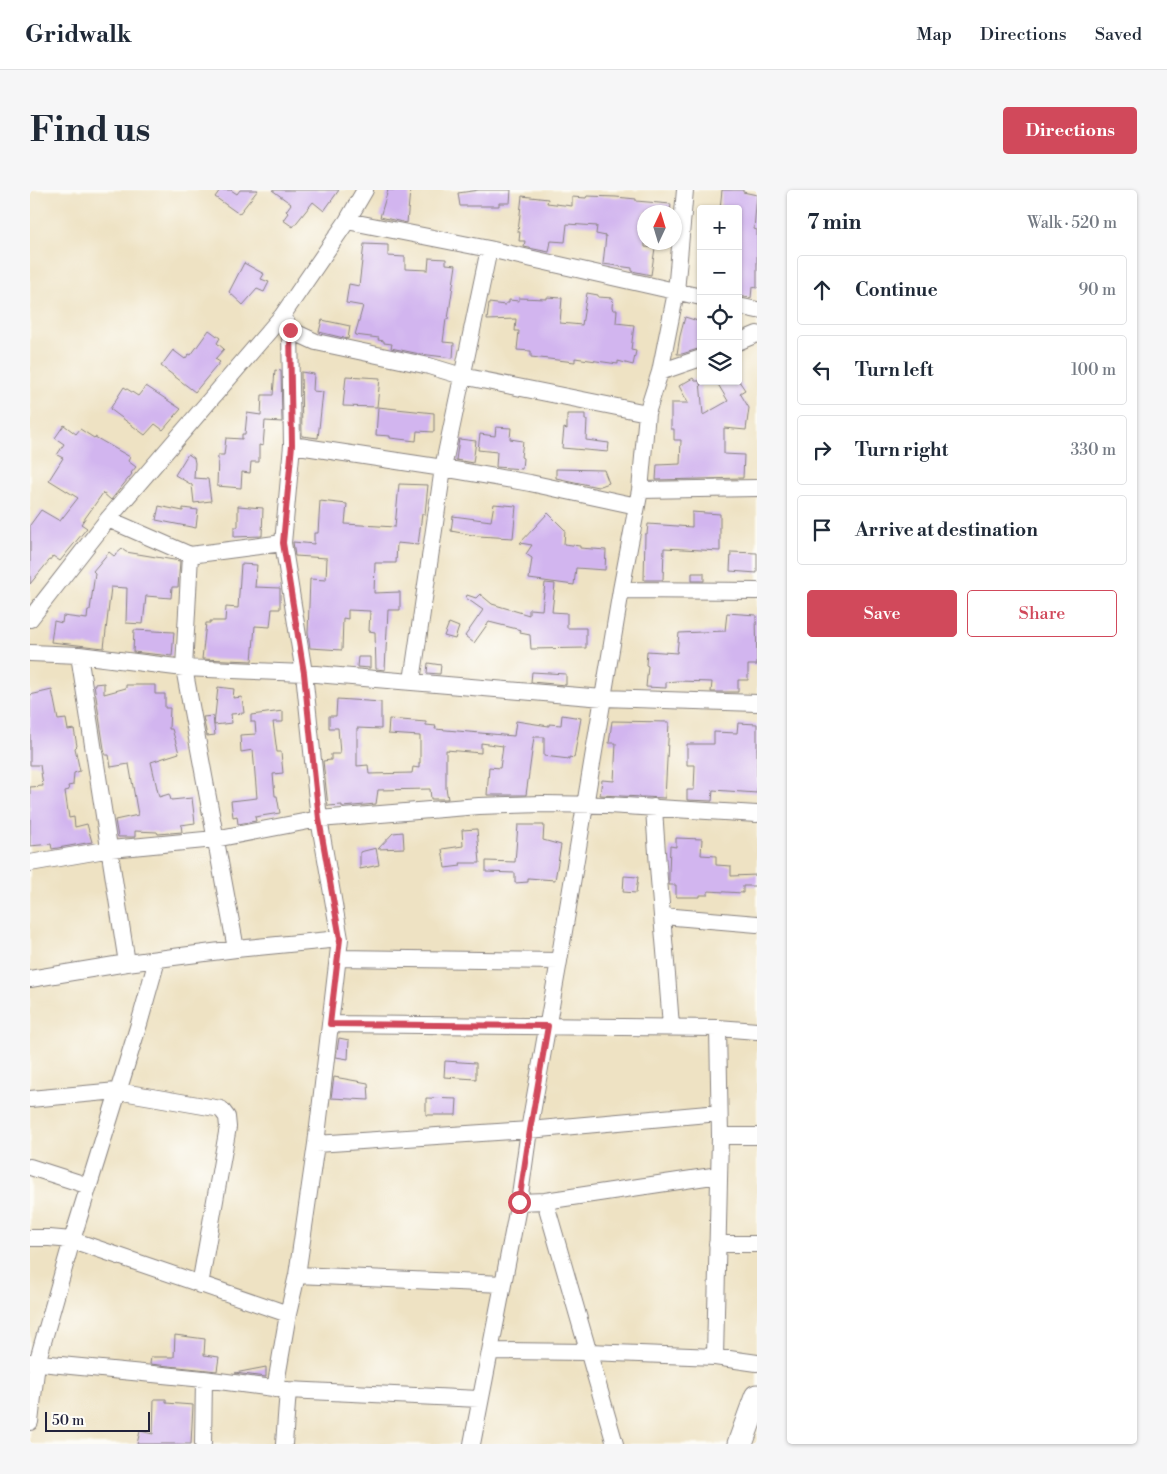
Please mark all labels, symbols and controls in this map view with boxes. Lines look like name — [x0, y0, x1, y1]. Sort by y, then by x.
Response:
text: Gridwalk — [25, 20, 132, 50]
text: Map — [916, 23, 952, 46]
text: Directions — [980, 23, 1067, 46]
text: Saved — [1095, 23, 1142, 46]
button: Directions — [1003, 107, 1137, 154]
text: Find us — [30, 109, 150, 152]
north arrow — [637, 205, 682, 250]
map controls — [697, 205, 742, 385]
button: + — [697, 205, 742, 250]
text: 7 min — [807, 210, 861, 236]
text: Walk · 520 m — [1027, 213, 1117, 233]
button: − — [697, 250, 742, 295]
icon: ahead — [808, 276, 836, 304]
text: Continue — [855, 278, 938, 302]
text: 90 m — [1078, 280, 1116, 300]
button: locate — [697, 295, 742, 340]
route end — [279, 319, 302, 342]
button: layers — [697, 340, 742, 385]
icon: left — [808, 356, 836, 384]
text: Turn left — [855, 358, 934, 382]
text: 100 m — [1071, 360, 1116, 380]
icon: right — [808, 436, 836, 464]
text: Turn right — [855, 438, 948, 462]
text: 330 m — [1070, 440, 1116, 460]
icon: arrive — [808, 516, 836, 544]
text: Arrive at destination — [855, 518, 1038, 542]
button: Save — [807, 590, 957, 637]
button: Share — [967, 590, 1117, 637]
route start — [508, 1191, 531, 1214]
scale bar — [45, 1409, 150, 1432]
text: 50 m — [52, 1412, 84, 1430]

